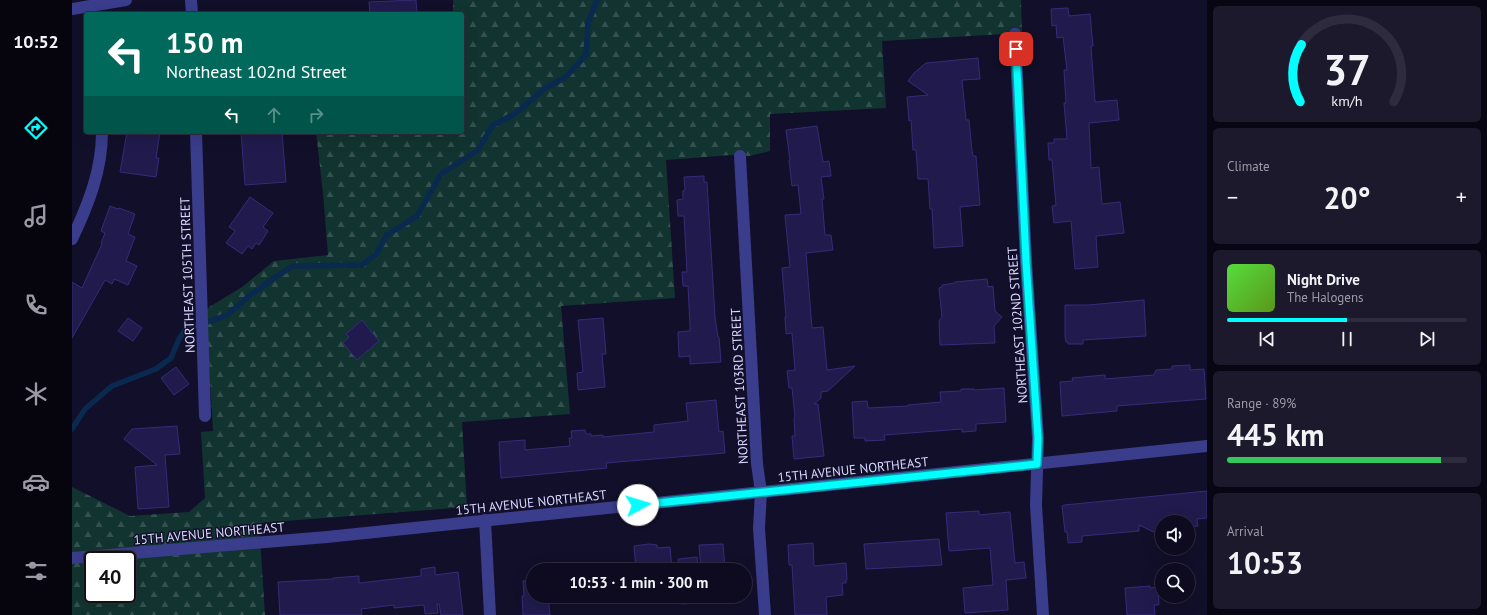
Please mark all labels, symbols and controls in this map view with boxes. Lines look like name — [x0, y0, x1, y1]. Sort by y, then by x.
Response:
text: 150 m — [166, 24, 243, 61]
icon: left — [100, 28, 152, 80]
text: 10:52 — [13, 30, 59, 53]
pin — [999, 32, 1033, 66]
icon: arrive — [1005, 38, 1027, 60]
text: 37 — [1323, 43, 1371, 96]
text: Northeast 102nd Street — [166, 60, 347, 83]
text: km/h — [1331, 90, 1363, 109]
icon: left — [221, 104, 243, 126]
icon: ahead — [263, 104, 285, 126]
icon: right — [305, 104, 327, 126]
icon: directions — [22, 114, 50, 142]
text: Climate — [1227, 158, 1270, 175]
text: 20° — [1323, 178, 1371, 217]
text: − — [1227, 183, 1238, 211]
text: + — [1456, 183, 1467, 211]
street label: NORTHEAST 105TH STREET — [176, 197, 199, 353]
icon: music — [22, 202, 50, 230]
street label: NORTHEAST 102ND STREET — [1004, 246, 1031, 404]
text: Night Drive — [1287, 270, 1360, 289]
text: The Halogens — [1287, 289, 1364, 306]
icon: phone — [22, 291, 50, 319]
street label: NORTHEAST 103RD STREET — [727, 308, 752, 464]
icon: previous — [1256, 328, 1278, 350]
icon: pause — [1336, 328, 1358, 350]
icon: next — [1416, 328, 1438, 350]
icon: climate — [22, 380, 50, 408]
text: Range · 89% — [1227, 395, 1296, 412]
text: 445 km — [1227, 415, 1325, 454]
street label: 15TH AVENUE NORTHEAST — [777, 453, 929, 486]
icon: car — [22, 468, 50, 496]
position arrow — [617, 484, 659, 526]
street label: 15TH AVENUE NORTHEAST — [455, 486, 607, 519]
map controls — [1155, 515, 1195, 603]
button: sound — [1155, 515, 1195, 555]
street label: 15TH AVENUE NORTHEAST — [133, 518, 285, 549]
text: Arrival — [1227, 523, 1263, 540]
text: 10:53 — [1227, 543, 1303, 582]
speed limit sign: 40 — [84, 551, 136, 603]
icon: filters — [22, 557, 50, 585]
button: search — [1155, 563, 1195, 603]
text: 10:53 · 1 min · 300 m — [570, 573, 708, 592]

